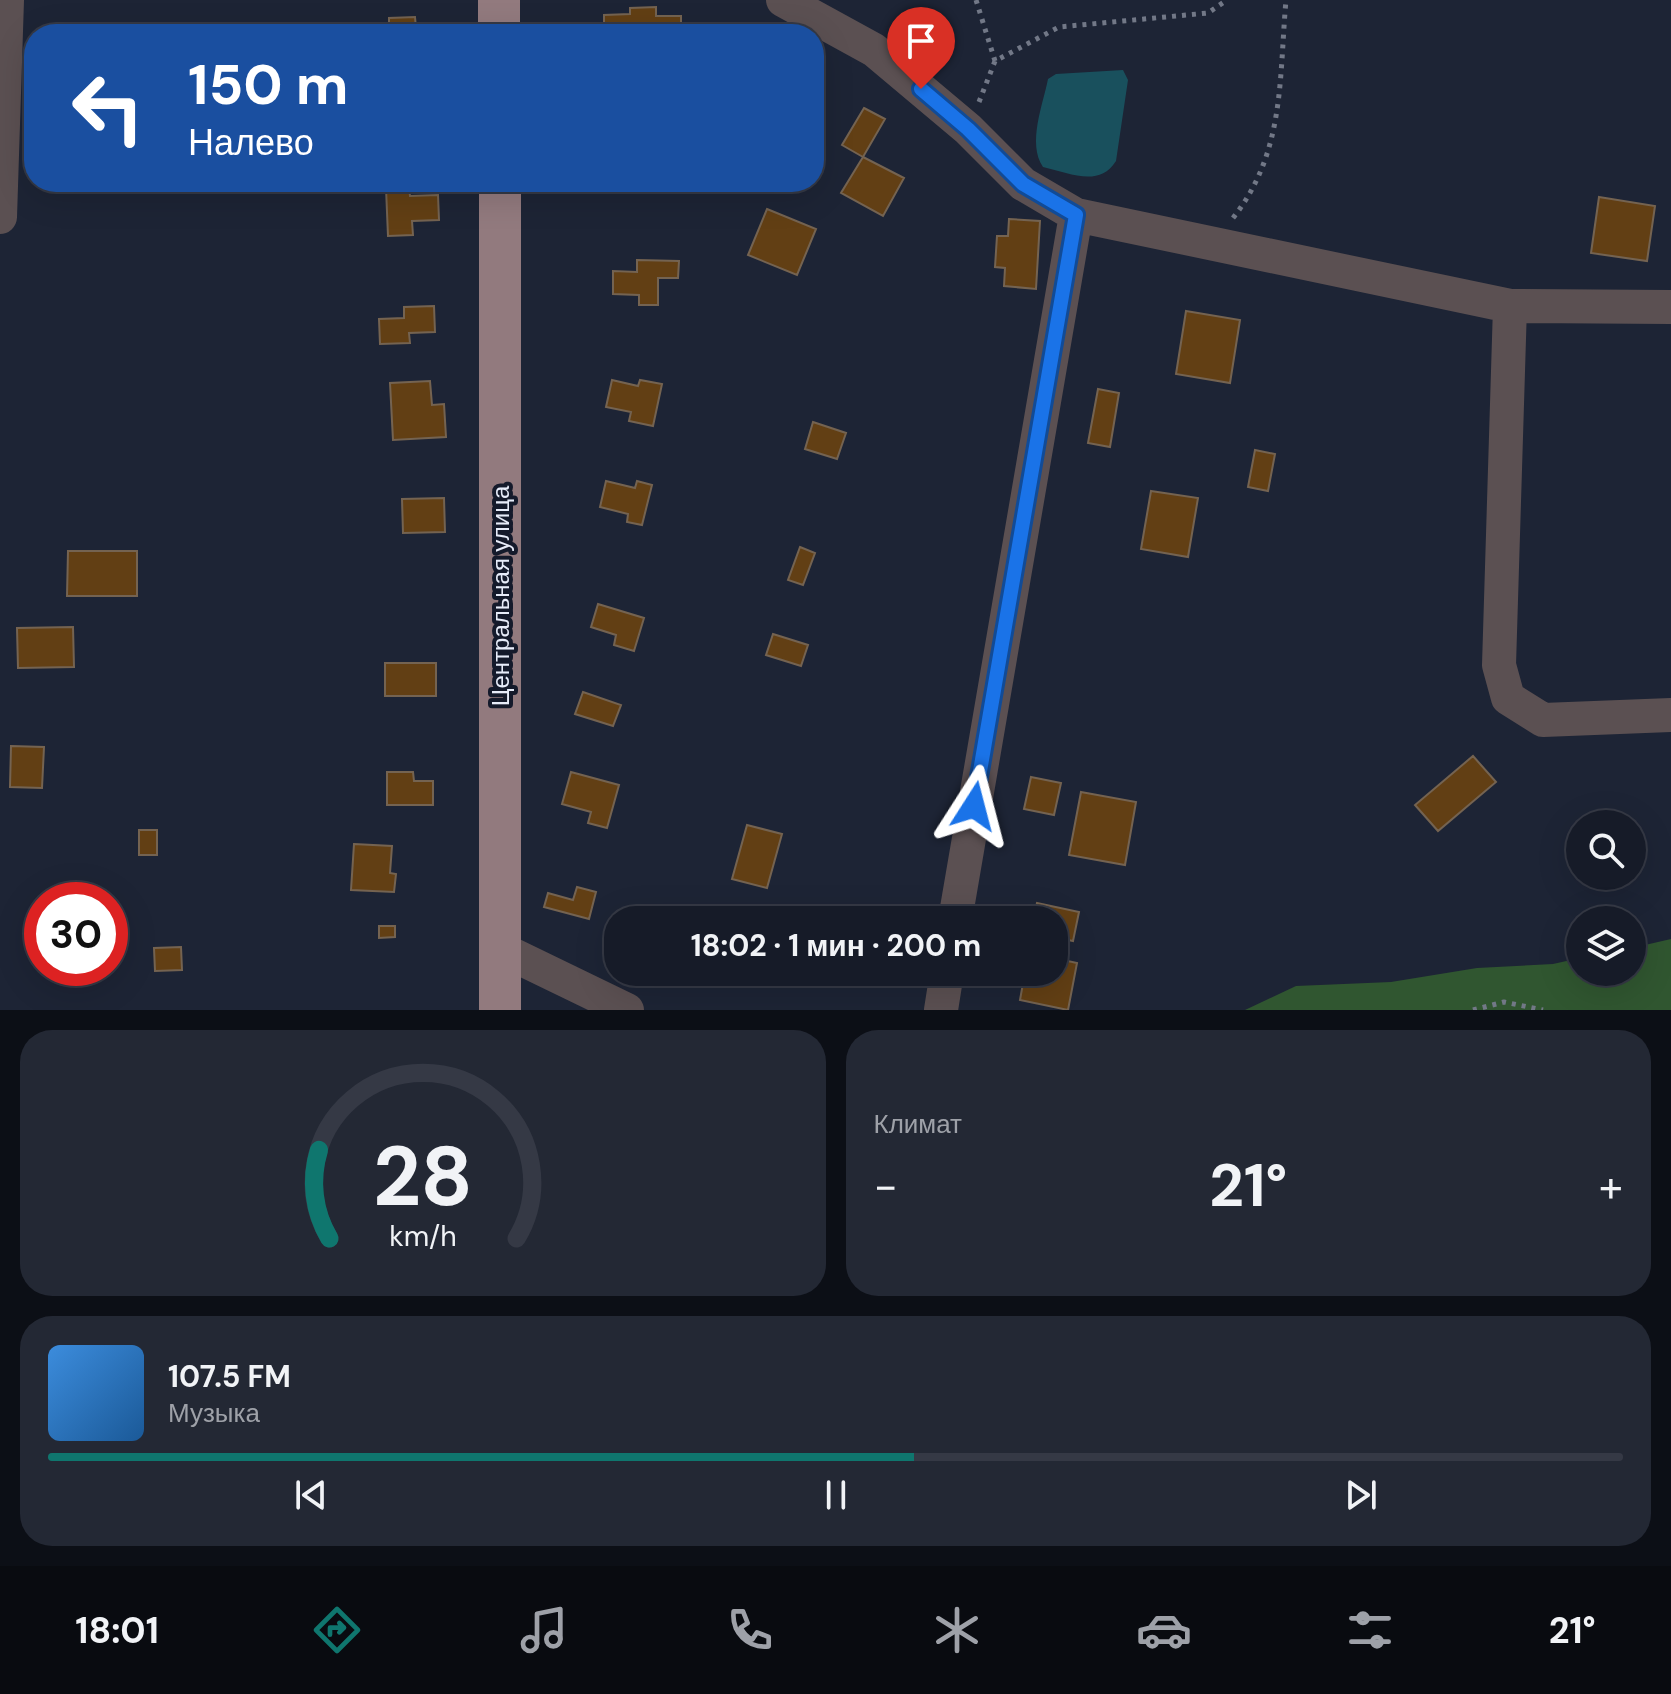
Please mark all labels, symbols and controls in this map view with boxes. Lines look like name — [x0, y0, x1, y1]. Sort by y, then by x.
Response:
pin — [887, 7, 955, 89]
icon: arrive — [899, 19, 943, 63]
text: 150 m — [188, 48, 349, 121]
icon: left — [56, 56, 160, 160]
text: Налево — [188, 119, 314, 166]
street label: Центральная улица — [485, 485, 516, 706]
position arrow — [932, 764, 1016, 848]
map controls — [1566, 810, 1646, 986]
button: search — [1566, 810, 1646, 890]
speed limit sign: 30 — [24, 882, 128, 986]
button: layers — [1566, 906, 1646, 986]
text: 18:02 · 1 мин · 200 m — [691, 926, 981, 965]
text: Климат — [874, 1107, 962, 1141]
text: 28 — [373, 1122, 473, 1231]
text: 21° — [1209, 1146, 1287, 1225]
text: − — [874, 1157, 898, 1215]
text: + — [1599, 1157, 1623, 1215]
text: km/h — [389, 1218, 457, 1255]
text: 107.5 FM — [168, 1357, 291, 1396]
text: Музыка — [168, 1396, 260, 1430]
icon: previous — [289, 1473, 333, 1517]
icon: pause — [814, 1473, 858, 1517]
icon: next — [1339, 1473, 1383, 1517]
icon: directions — [309, 1602, 365, 1658]
icon: music — [516, 1602, 572, 1658]
icon: phone — [722, 1602, 778, 1658]
icon: climate — [929, 1602, 985, 1658]
icon: car — [1136, 1602, 1192, 1658]
icon: filters — [1342, 1602, 1398, 1658]
text: 18:01 — [75, 1607, 159, 1654]
text: 21° — [1549, 1607, 1596, 1654]

